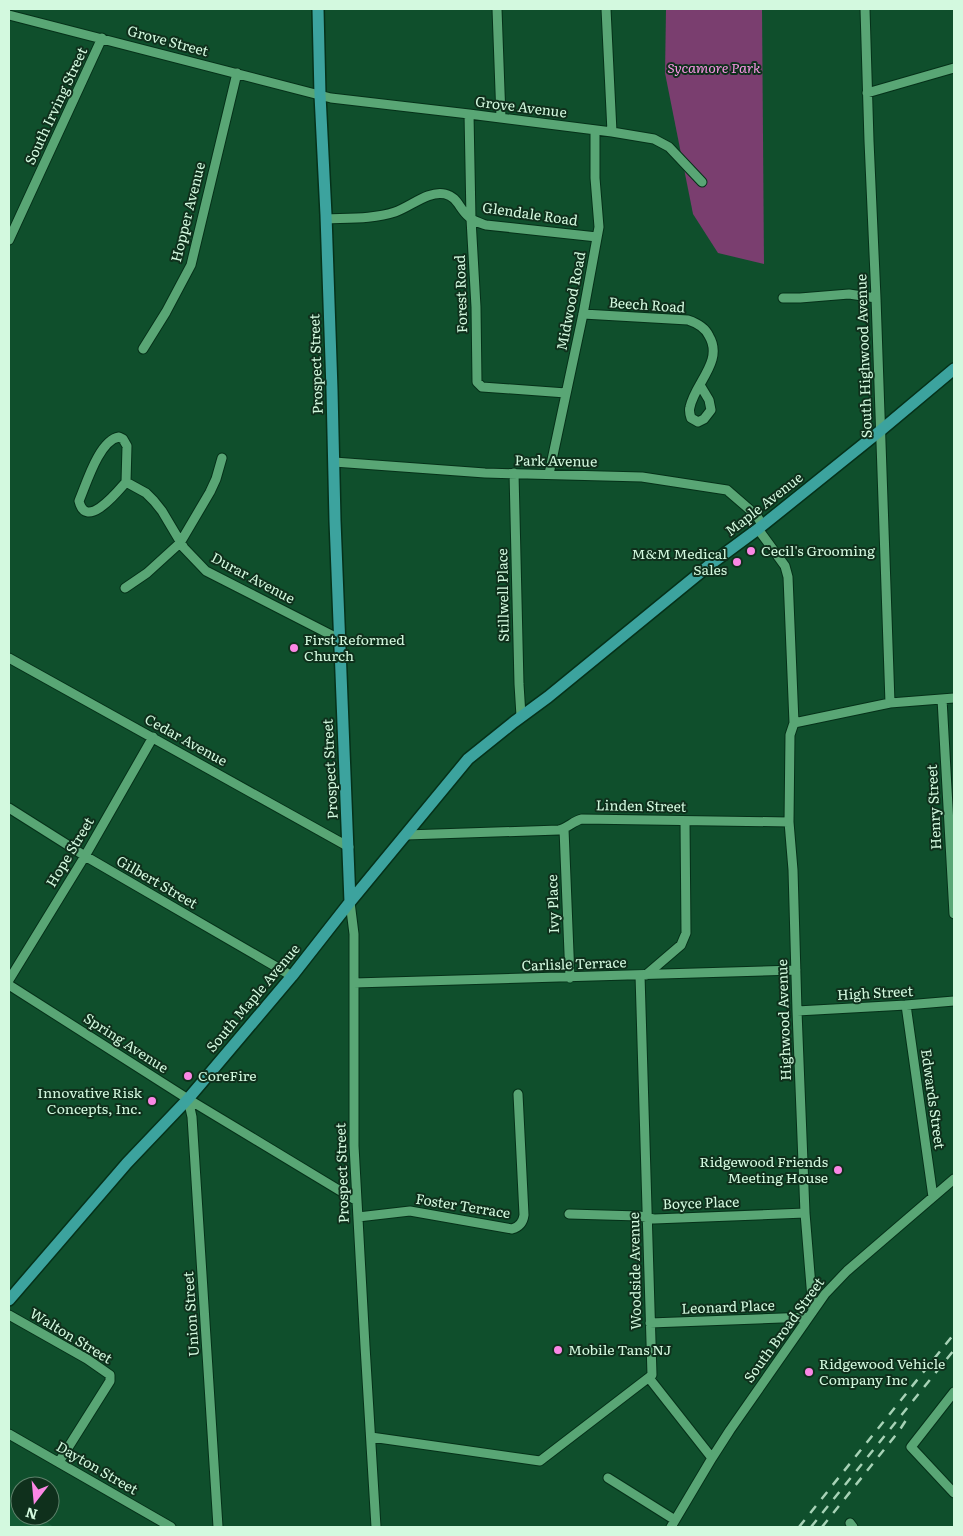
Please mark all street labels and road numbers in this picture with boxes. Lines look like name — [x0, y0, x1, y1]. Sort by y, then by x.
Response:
street label: Grove Street — [126, 20, 211, 61]
street label: South Irving Street — [19, 43, 91, 168]
street label: Grove Avenue — [474, 90, 568, 122]
street label: Hopper Avenue — [165, 160, 209, 264]
street label: Glendale Road — [481, 196, 580, 230]
street label: Midwood Road — [551, 249, 590, 352]
street label: Forest Road — [449, 254, 471, 333]
street label: South Highwood Avenue — [850, 274, 876, 438]
street label: Beech Road — [608, 291, 686, 317]
street label: Prospect Street — [303, 313, 327, 415]
street label: Park Avenue — [515, 449, 598, 471]
street label: Maple Avenue — [720, 467, 806, 540]
street label: Durar Avenue — [208, 547, 299, 608]
street label: Stillwell Place — [491, 548, 513, 642]
street label: Cedar Avenue — [142, 708, 231, 770]
street label: Prospect Street — [316, 718, 342, 820]
street label: Henry Street — [921, 764, 945, 850]
street label: Linden Street — [596, 794, 687, 816]
street label: Hope Street — [40, 812, 98, 890]
street label: Gilbert Street — [113, 850, 202, 913]
street label: Ivy Place — [541, 874, 563, 934]
street label: South Maple Avenue — [201, 939, 304, 1056]
street label: Carlisle Terrace — [521, 951, 627, 975]
street label: Highwood Avenue — [771, 959, 795, 1081]
street label: High Street — [836, 980, 914, 1004]
street label: Spring Avenue — [80, 1007, 173, 1077]
street label: Edwards Street — [917, 1048, 951, 1151]
street label: Prospect Street — [329, 1122, 353, 1224]
street label: Foster Terrace — [414, 1188, 512, 1222]
street label: Boyce Place — [662, 1191, 740, 1213]
street label: Woodside Avenue — [623, 1212, 645, 1330]
street label: Union Street — [177, 1271, 203, 1357]
street label: South Broad Street — [738, 1272, 828, 1386]
street label: Leonard Place — [681, 1294, 775, 1318]
street label: Walton Street — [27, 1303, 117, 1368]
street label: Dayton Street — [53, 1436, 142, 1499]

